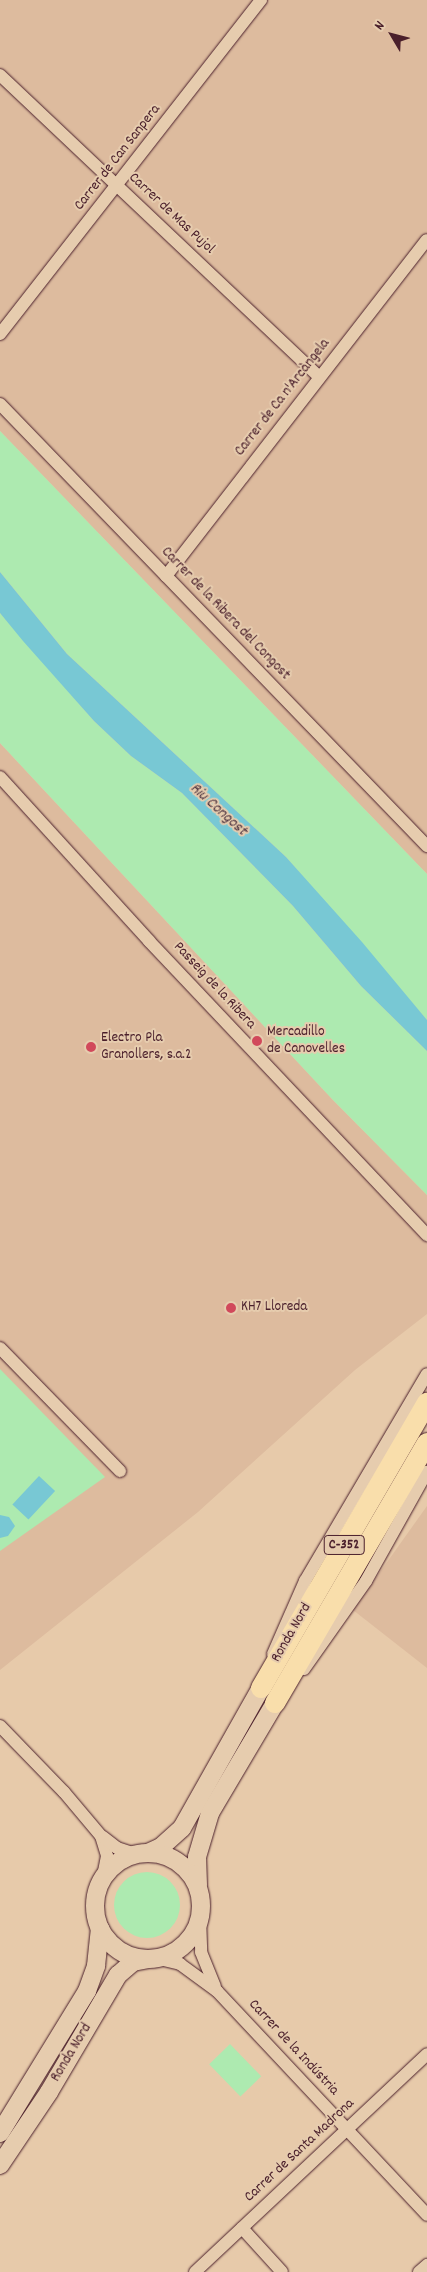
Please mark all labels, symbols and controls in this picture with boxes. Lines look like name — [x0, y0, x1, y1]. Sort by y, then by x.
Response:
north arrow — [367, 10, 417, 60]
text: N — [370, 17, 390, 35]
street label: Carrer de Can Sanpera — [71, 101, 165, 215]
street label: Carrer de Mas Pujol — [124, 169, 218, 259]
street label: Carrer de Ca n'Arcàngela — [232, 336, 334, 460]
street label: Carrer de la Ribera del Congost — [157, 544, 293, 684]
water label: Riu Congost — [185, 779, 251, 841]
street label: Passeig de la Ribera — [169, 939, 259, 1033]
place label: Mercadillo de Canovelles — [267, 1023, 345, 1058]
place label: Electro Pla Granollers, s.a.2 — [101, 1029, 192, 1064]
marker: Mercadillo de Canovelles — [251, 1035, 263, 1047]
marker: Electro Pla Granollers, s.a.2 — [85, 1041, 97, 1053]
place label: KH7 Lloreda — [241, 1299, 307, 1317]
marker: KH7 Lloreda — [225, 1302, 237, 1314]
road number: C-352 — [323, 1534, 365, 1556]
street label: Ronda Nord — [268, 1600, 316, 1666]
street label: Carrer de la Indústria — [244, 1996, 342, 2100]
street label: Ronda Nord — [48, 2020, 96, 2086]
street label: Carrer de Santa Madrona — [241, 2095, 359, 2207]

